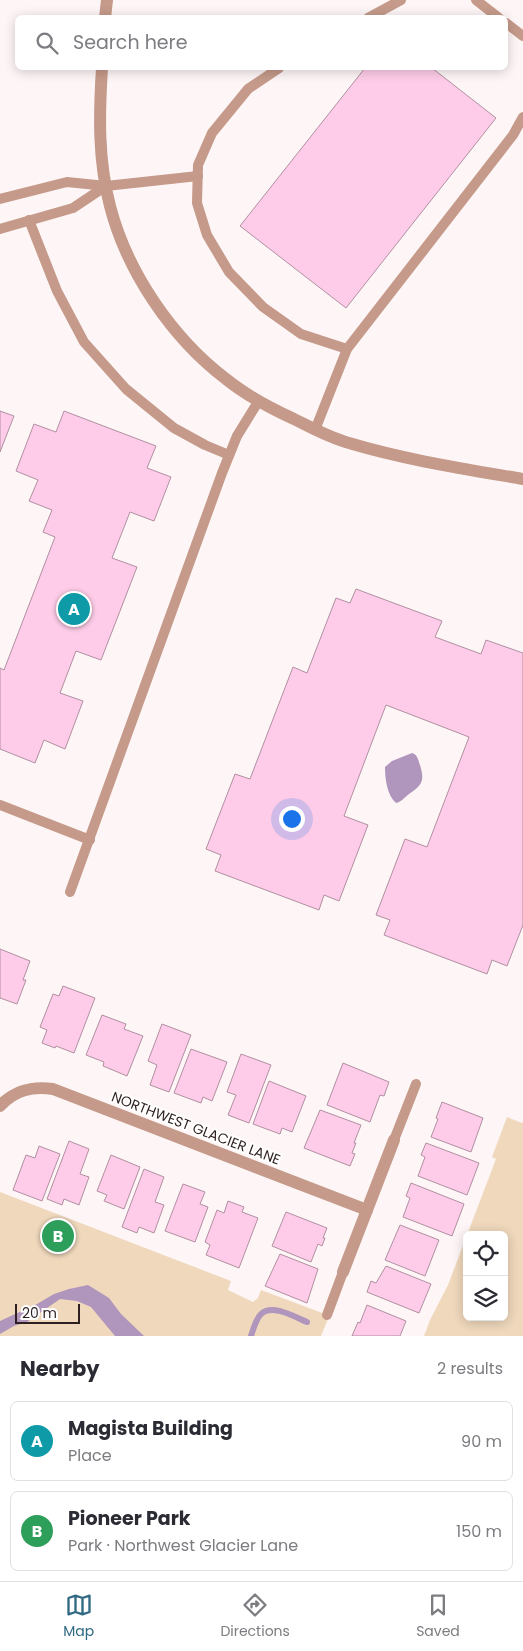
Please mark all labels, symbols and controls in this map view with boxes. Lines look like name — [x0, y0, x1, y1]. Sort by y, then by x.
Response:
search box — [15, 15, 508, 70]
icon: search — [33, 29, 61, 57]
text: Search here — [73, 29, 187, 56]
pin: A — [58, 590, 90, 628]
your location — [279, 806, 305, 832]
street label: NORTHWEST GLACIER LANE — [109, 1086, 283, 1170]
pin: B — [42, 1217, 74, 1255]
map controls — [463, 1231, 508, 1321]
button: locate — [463, 1231, 508, 1276]
button: layers — [463, 1276, 508, 1321]
scale bar — [15, 1301, 80, 1324]
text: 20 m — [22, 1303, 57, 1323]
text: Nearby — [20, 1354, 100, 1383]
text: 2 results — [437, 1357, 503, 1380]
text: Magista Building — [68, 1415, 233, 1442]
text: A — [31, 1430, 43, 1453]
text: 90 m — [461, 1430, 502, 1453]
text: Place — [68, 1444, 112, 1467]
text: Pioneer Park — [68, 1505, 191, 1532]
text: B — [32, 1520, 42, 1543]
text: 150 m — [456, 1520, 502, 1543]
text: Park · Northwest Glacier Lane — [68, 1534, 298, 1557]
tab: Map — [63, 1591, 94, 1642]
tab: Directions — [220, 1591, 290, 1642]
tab: Saved — [416, 1591, 460, 1642]

